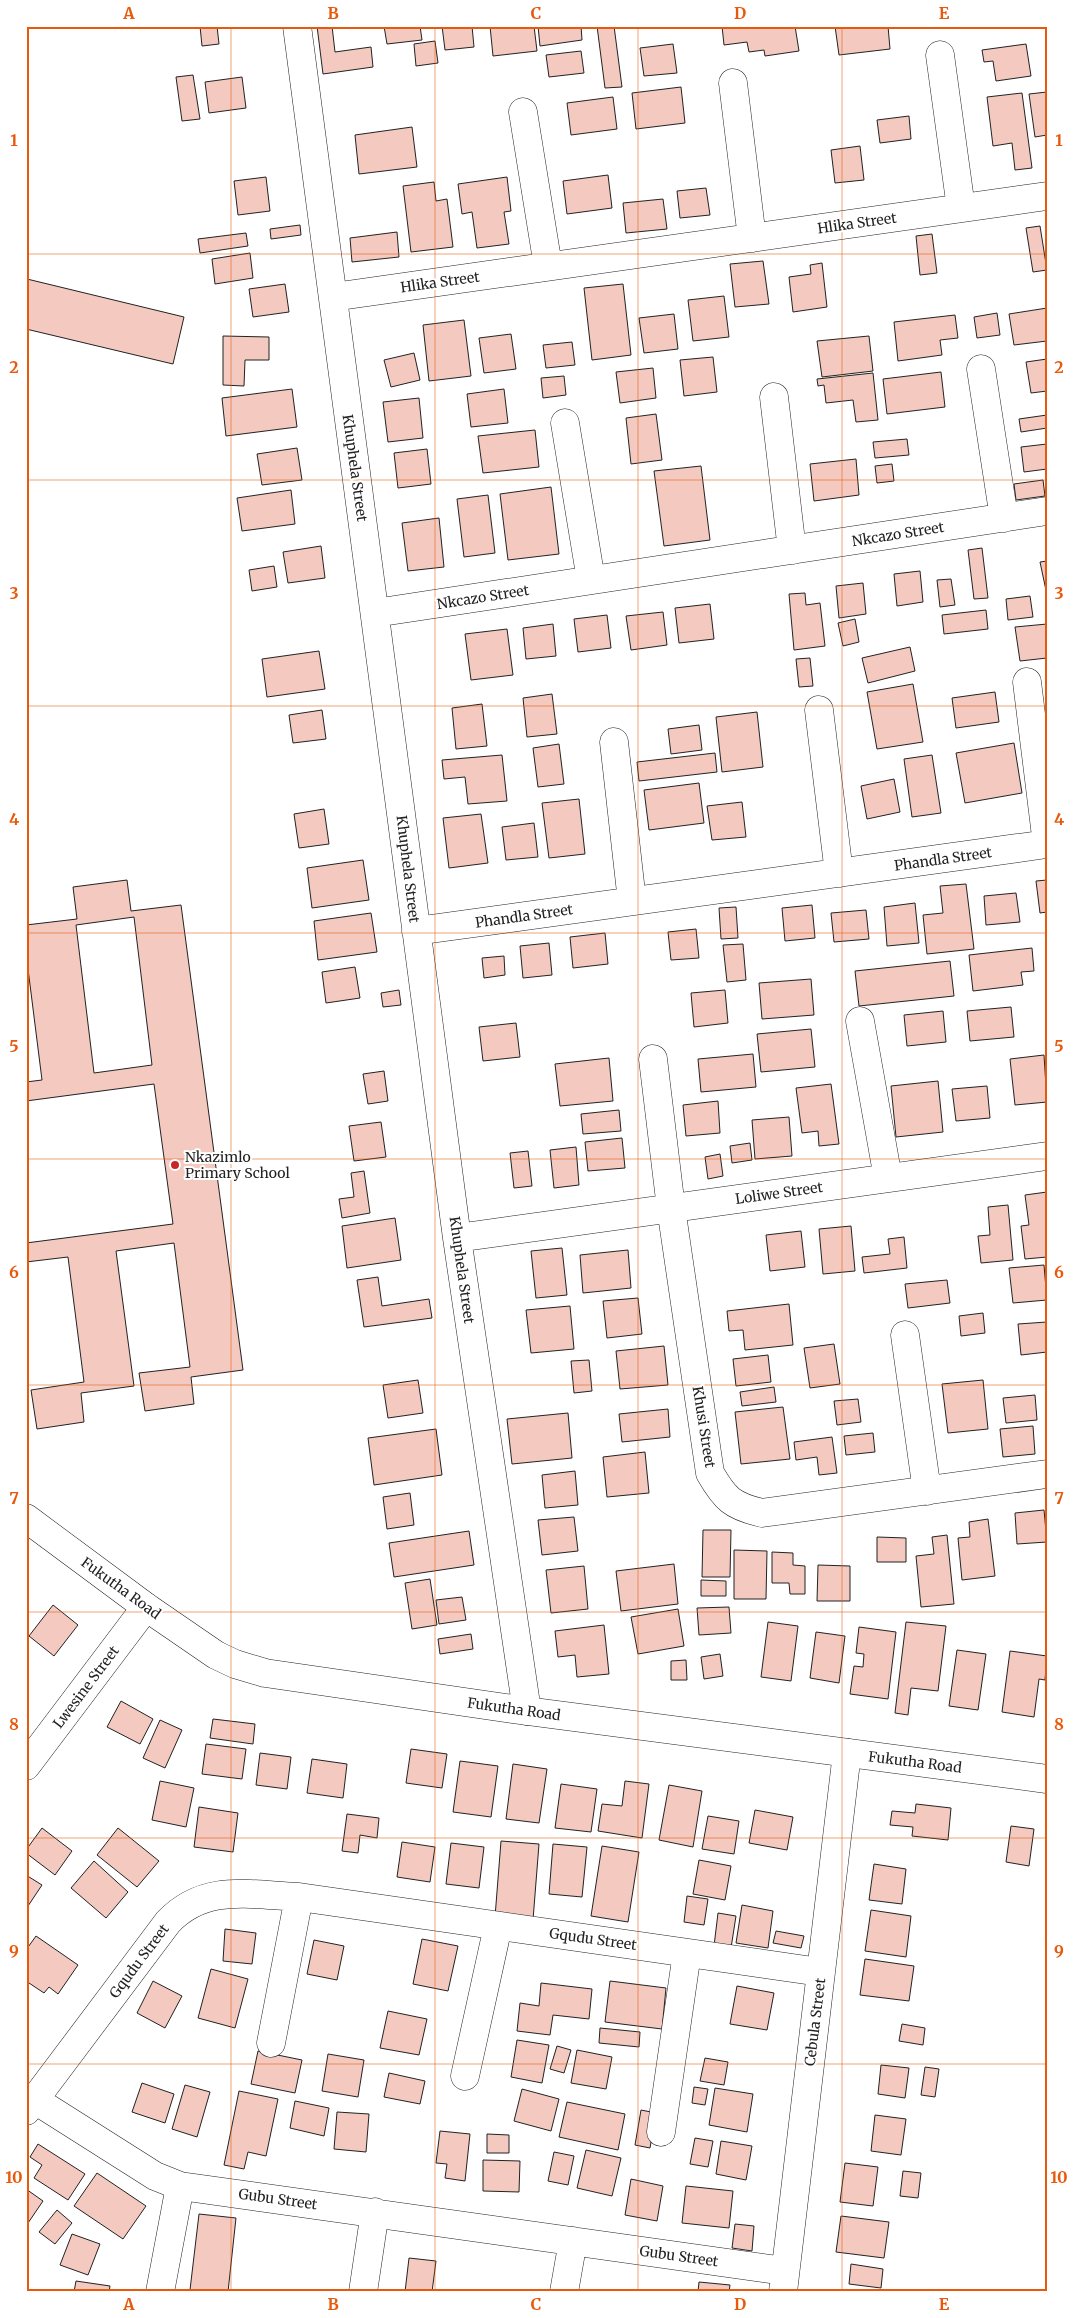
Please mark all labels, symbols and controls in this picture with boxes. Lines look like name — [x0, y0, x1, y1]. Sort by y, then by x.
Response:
text: A — [122, 3, 135, 23]
text: B — [327, 3, 339, 23]
text: C — [531, 3, 541, 23]
text: D — [734, 3, 746, 23]
text: E — [939, 3, 950, 23]
text: 1 — [10, 130, 18, 150]
text: 1 — [1055, 130, 1063, 150]
street label: Hlika Street — [816, 208, 898, 237]
street label: Hlika Street — [399, 267, 481, 296]
text: 2 — [9, 357, 19, 377]
text: 2 — [1054, 357, 1064, 377]
street label: Khuphela Street — [339, 413, 371, 523]
street label: Nkcazo Street — [851, 518, 946, 550]
street label: Nkcazo Street — [436, 581, 531, 613]
text: 3 — [9, 583, 19, 603]
text: 3 — [1054, 583, 1064, 603]
text: 4 — [9, 809, 19, 829]
text: 4 — [1054, 809, 1064, 829]
street label: Khuphela Street — [392, 814, 424, 924]
street label: Phandla Street — [893, 843, 994, 875]
street label: Phandla Street — [474, 900, 575, 932]
text: 5 — [9, 1036, 19, 1056]
text: 5 — [1054, 1036, 1064, 1056]
place label: Nkazimlo Primary School — [185, 1148, 290, 1182]
marker: Nkazimlo Primary School — [169, 1159, 181, 1171]
street label: Loliwe Street — [734, 1178, 824, 1208]
street label: Khuphela Street — [446, 1215, 478, 1325]
text: 6 — [9, 1262, 19, 1282]
text: 6 — [1054, 1262, 1064, 1282]
street label: Khusi Street — [689, 1385, 719, 1470]
text: 7 — [9, 1488, 19, 1508]
text: 7 — [1054, 1488, 1064, 1508]
street label: Fukutha Road — [78, 1553, 165, 1623]
street label: Lwesine Street — [49, 1642, 123, 1732]
street label: Fukutha Road — [466, 1694, 562, 1725]
text: 8 — [9, 1714, 19, 1734]
text: 8 — [1054, 1714, 1064, 1734]
street label: Fukutha Road — [867, 1747, 963, 1777]
street label: Gqudu Street — [105, 1920, 173, 2002]
street label: Gqudu Street — [548, 1924, 638, 1954]
text: 9 — [9, 1941, 19, 1961]
text: 9 — [1054, 1941, 1064, 1961]
street label: Cebula Street — [801, 1976, 829, 2067]
text: 10 — [5, 2167, 23, 2187]
text: 10 — [1050, 2167, 1068, 2187]
street label: Gubu Street — [238, 2185, 319, 2214]
street label: Gubu Street — [639, 2242, 720, 2271]
text: A — [122, 2294, 135, 2314]
text: B — [327, 2294, 339, 2314]
text: C — [531, 2294, 541, 2314]
text: D — [734, 2294, 746, 2314]
text: E — [939, 2294, 950, 2314]

